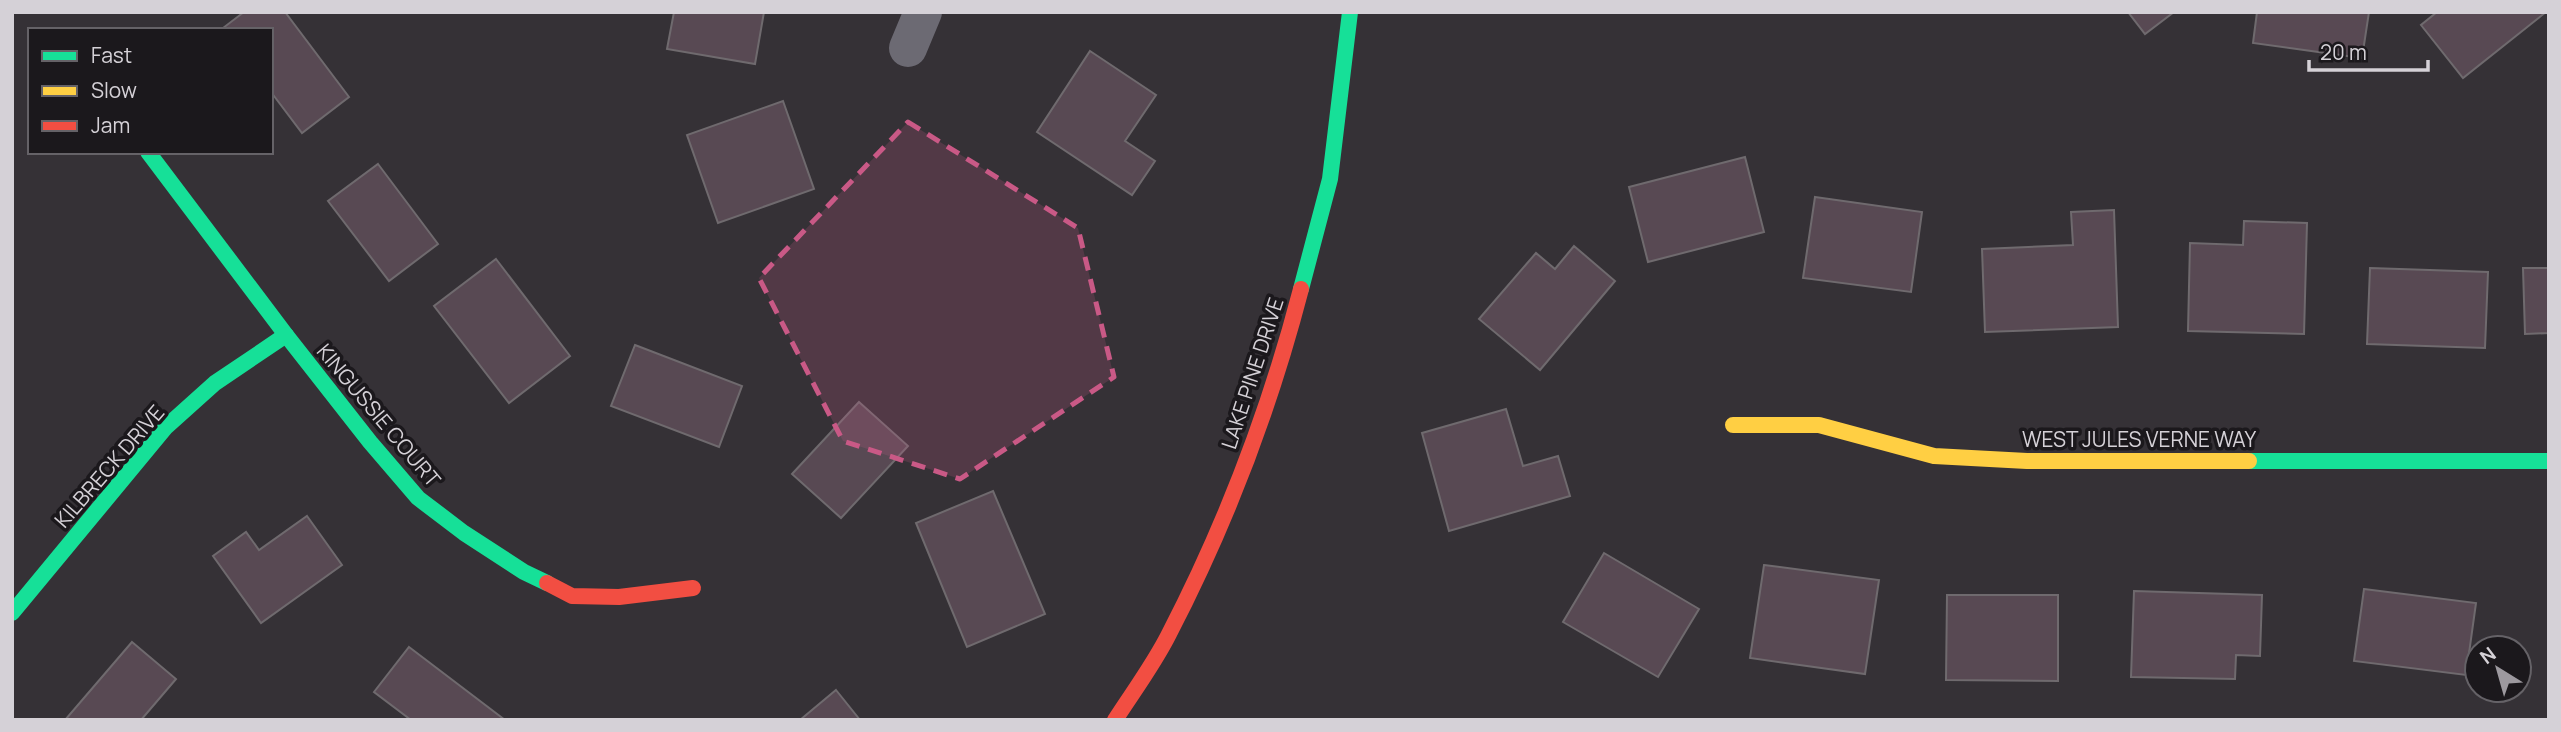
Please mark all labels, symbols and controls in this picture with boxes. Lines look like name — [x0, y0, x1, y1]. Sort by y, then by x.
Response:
legend — [28, 28, 273, 154]
scale bar — [2309, 28, 2428, 72]
text: 20 m — [2320, 38, 2367, 66]
text: Fast — [91, 41, 132, 69]
text: Slow — [91, 76, 137, 104]
text: Jam — [91, 111, 130, 139]
street label: LAKE PINE DRIVE — [1214, 294, 1290, 452]
street label: KINGUSSIE COURT — [311, 338, 447, 493]
street label: KILBRECK DRIVE — [48, 399, 170, 533]
street label: WEST JULES VERNE WAY — [2022, 425, 2256, 453]
north arrow — [2463, 634, 2533, 704]
text: N — [2474, 641, 2501, 670]

